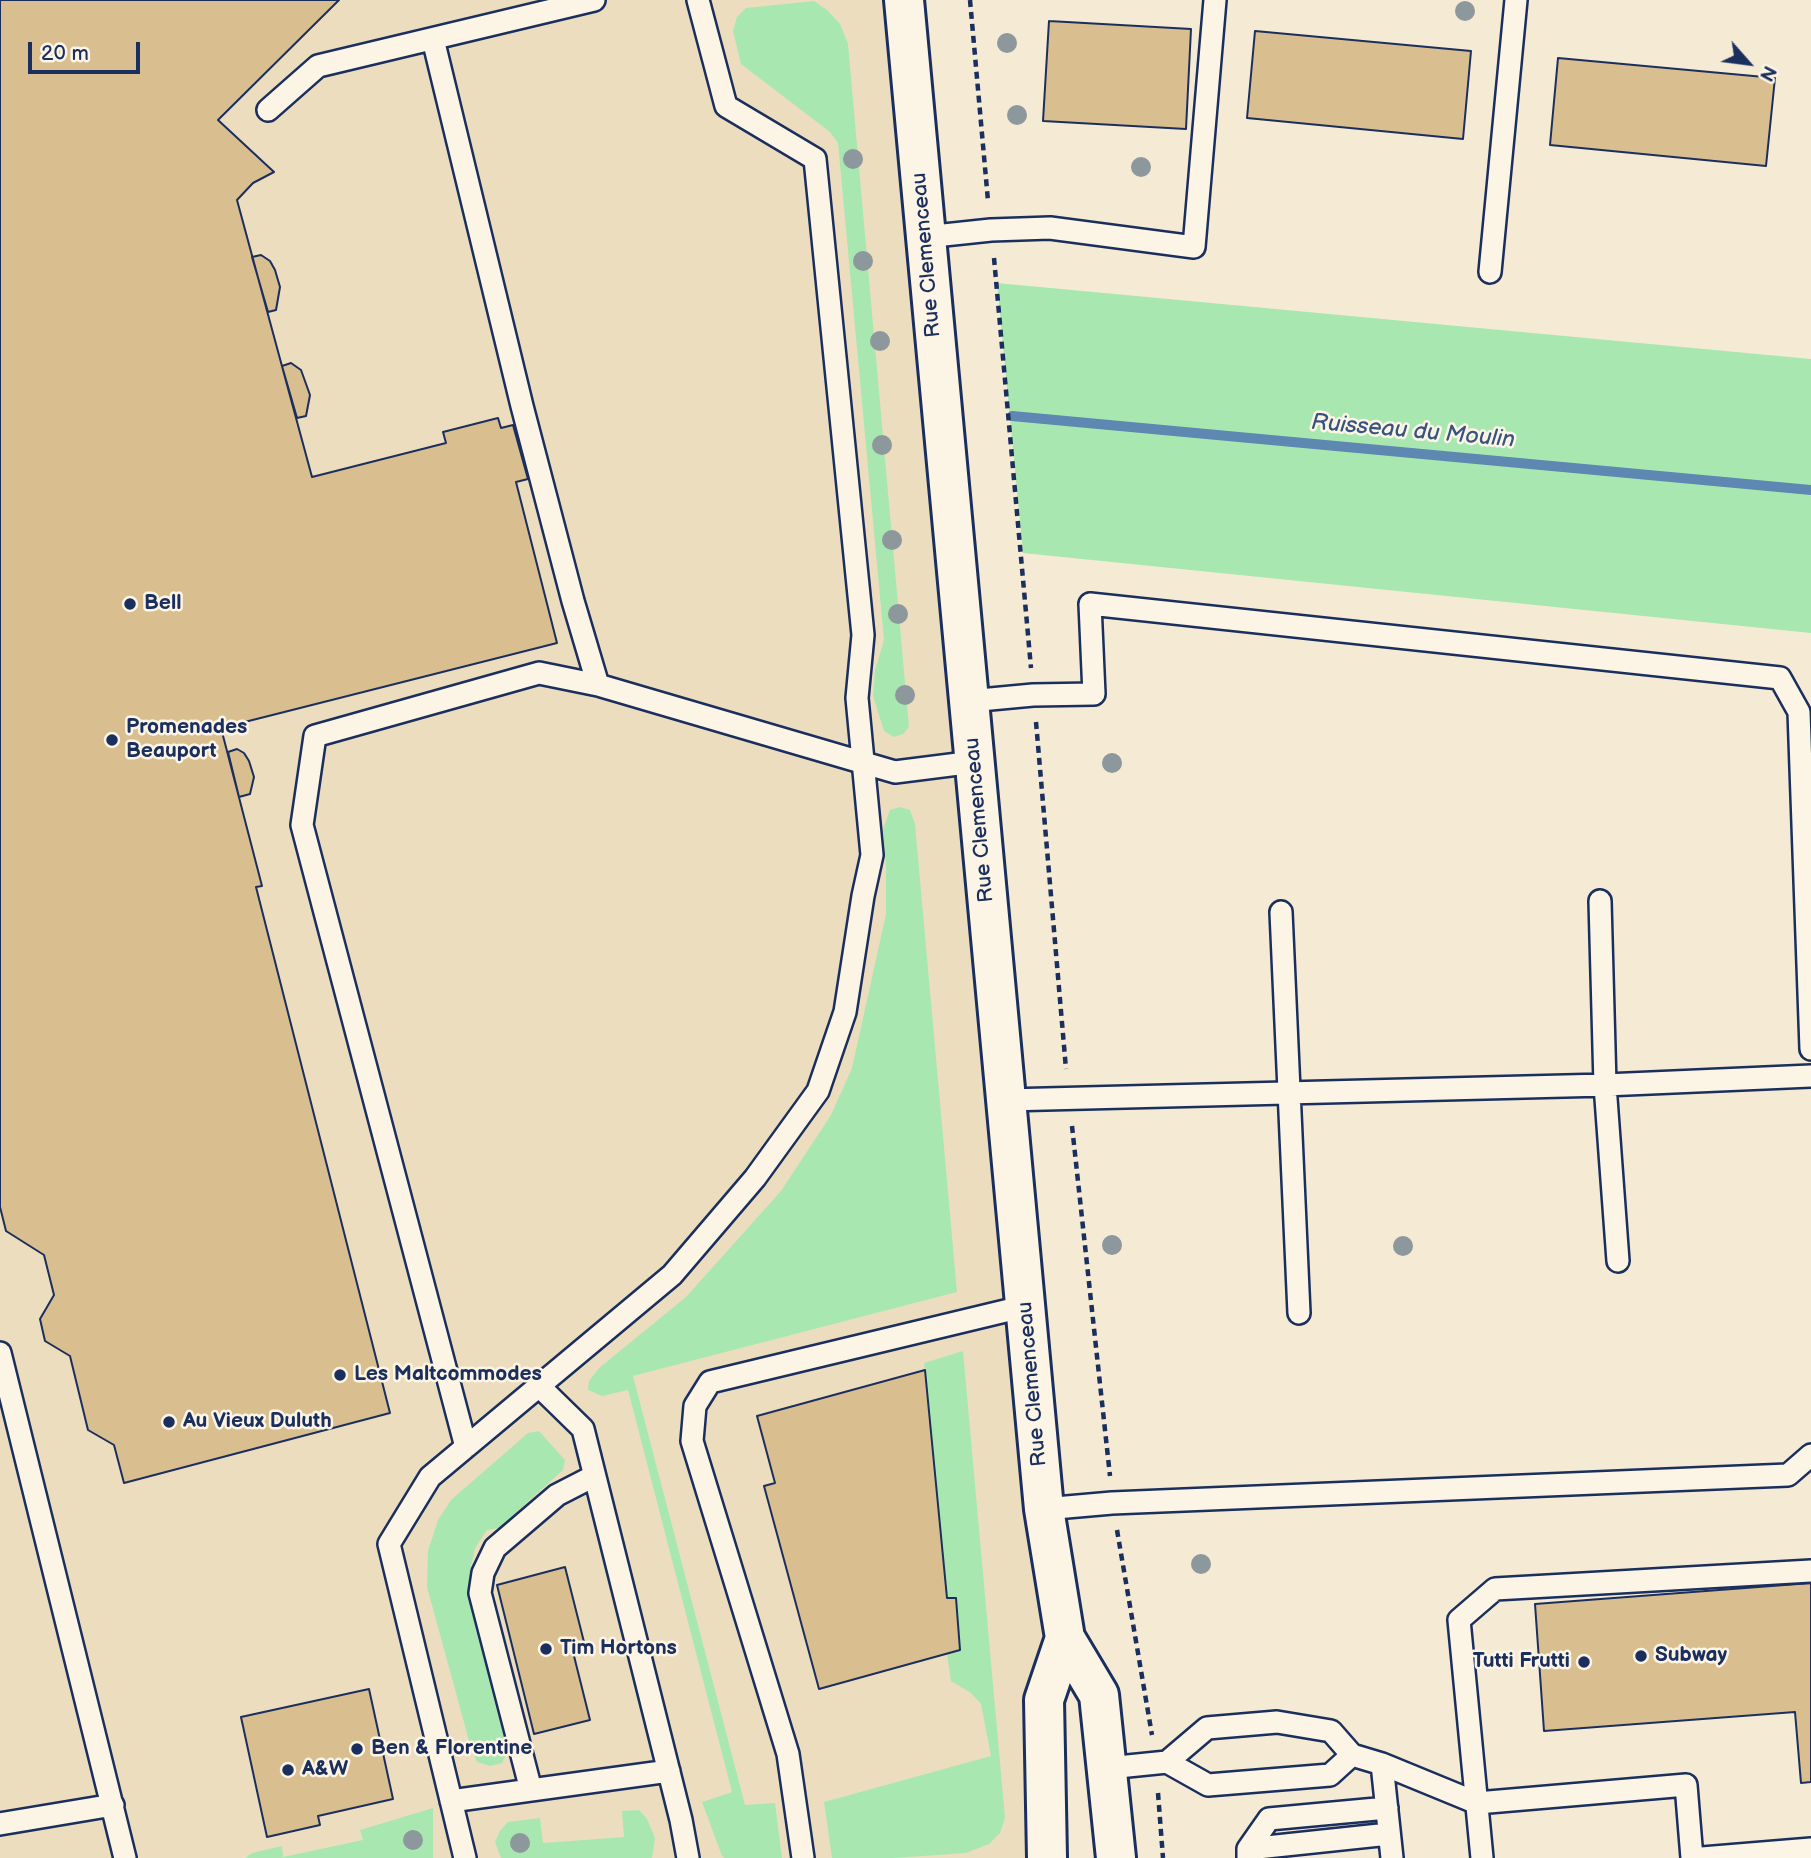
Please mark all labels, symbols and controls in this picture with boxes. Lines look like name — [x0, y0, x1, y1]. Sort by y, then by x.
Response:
scale bar — [32, 28, 144, 72]
north arrow — [1713, 28, 1783, 98]
text: 20 m — [41, 41, 89, 66]
text: N — [1753, 61, 1780, 85]
street label: Rue Clemenceau — [907, 171, 947, 339]
water label: Ruisseau du Moulin — [1310, 409, 1516, 455]
place label: Bell — [144, 591, 181, 617]
marker: Bell — [122, 596, 138, 612]
place label: Promenades Beauport — [126, 715, 247, 765]
marker: Promenades Beauport — [104, 732, 120, 748]
street label: Rue Clemenceau — [960, 736, 1000, 904]
street label: Rue Clemenceau — [1013, 1300, 1053, 1468]
place label: Les Maltcommodes — [354, 1362, 542, 1388]
marker: Les Maltcommodes — [332, 1367, 348, 1383]
place label: Au Vieux Duluth — [183, 1409, 332, 1435]
marker: Au Vieux Duluth — [161, 1414, 177, 1430]
place label: Tim Hortons — [560, 1636, 677, 1662]
marker: Tim Hortons — [538, 1641, 554, 1657]
place label: Subway — [1655, 1643, 1727, 1669]
marker: Subway — [1633, 1648, 1649, 1664]
place label: Tutti Frutti — [1473, 1649, 1570, 1675]
marker: Tutti Frutti — [1576, 1654, 1592, 1670]
place label: Ben & Florentine — [371, 1736, 532, 1762]
marker: Ben & Florentine — [349, 1741, 365, 1757]
place label: A&W — [302, 1757, 348, 1783]
marker: A&W — [280, 1762, 296, 1778]

